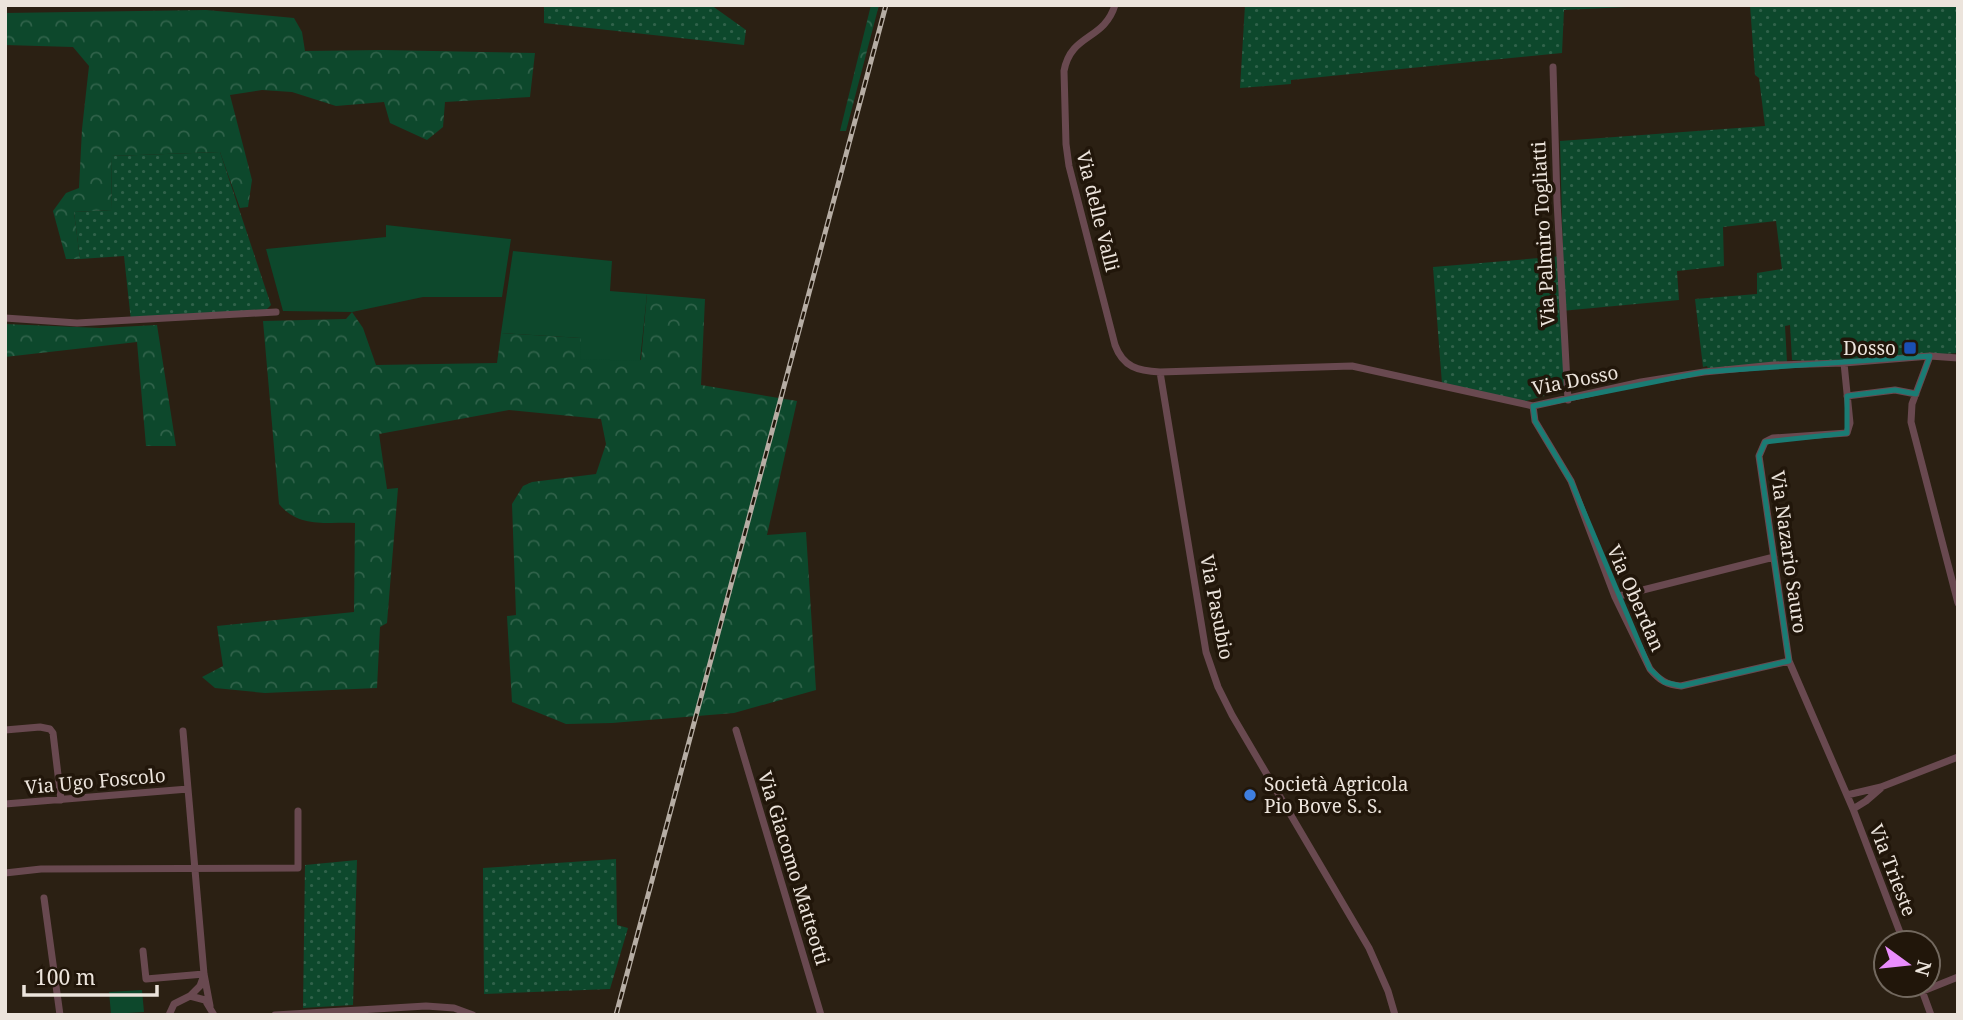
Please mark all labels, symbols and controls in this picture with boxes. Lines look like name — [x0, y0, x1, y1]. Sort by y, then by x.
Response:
street label: Via Palmiro Togliatti — [1525, 141, 1561, 327]
street label: Via delle Valli — [1070, 148, 1126, 274]
place label: Dosso — [1843, 335, 1896, 361]
marker: Dosso — [1902, 340, 1918, 356]
street label: Via Dosso — [1530, 359, 1620, 401]
street label: Via Nazario Sauro — [1765, 469, 1813, 635]
street label: Via Oberdan — [1601, 541, 1671, 655]
street label: Via Pasubio — [1194, 552, 1240, 662]
street label: Via Ugo Foscolo — [23, 762, 167, 800]
street label: Via Giacomo Matteotti — [752, 768, 836, 968]
place label: Società Agricola Pio Bove S. S. — [1264, 771, 1408, 819]
marker: Società Agricola Pio Bove S. S. — [1242, 787, 1258, 803]
street label: Via Trieste — [1864, 820, 1922, 920]
north arrow — [1872, 929, 1942, 999]
scale bar — [24, 954, 158, 998]
text: N — [1909, 958, 1938, 979]
text: 100 m — [35, 963, 96, 991]

